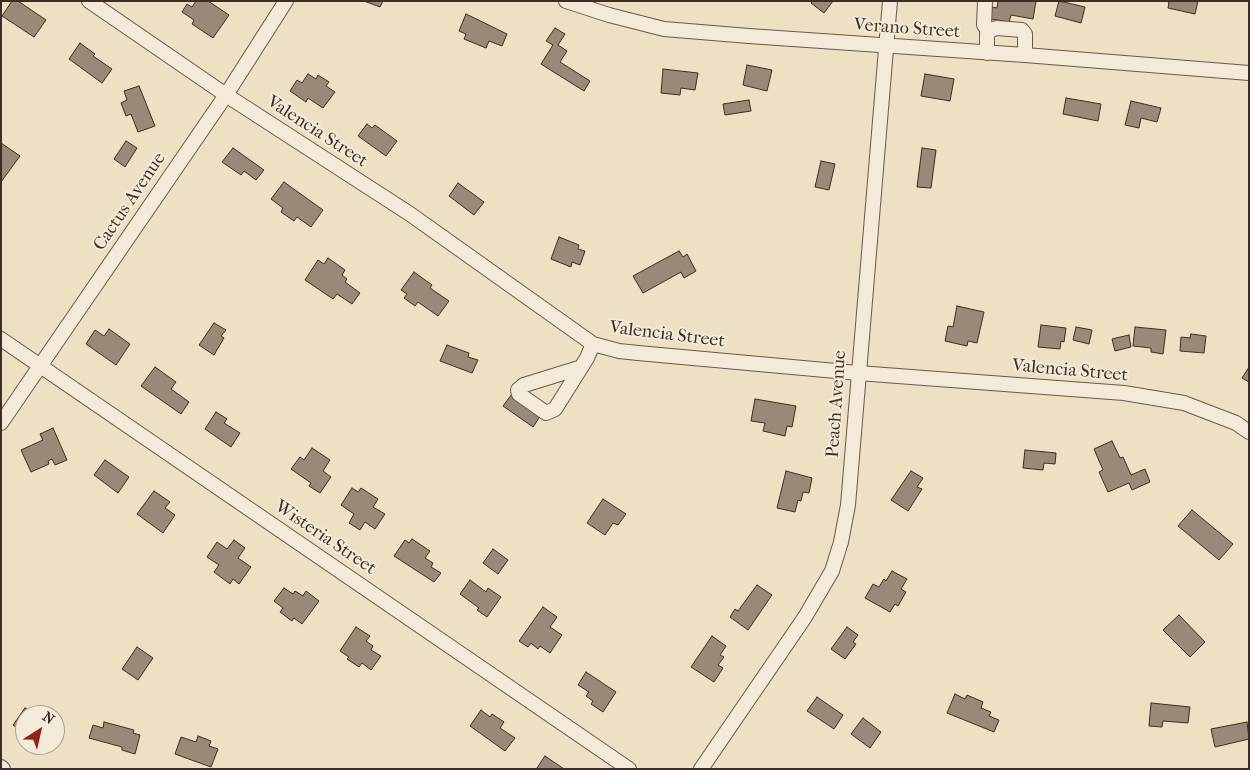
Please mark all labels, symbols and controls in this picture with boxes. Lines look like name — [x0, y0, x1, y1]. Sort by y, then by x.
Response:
street label: Verano Street — [853, 15, 961, 43]
street label: Valencia Street — [262, 91, 372, 173]
street label: Cactus Avenue — [89, 149, 171, 255]
street label: Valencia Street — [608, 317, 726, 353]
street label: Peach Avenue — [822, 350, 852, 458]
street label: Valencia Street — [1011, 355, 1129, 387]
street label: Wisteria Street — [270, 496, 380, 580]
north arrow — [15, 705, 65, 755]
text: N — [39, 708, 58, 728]

